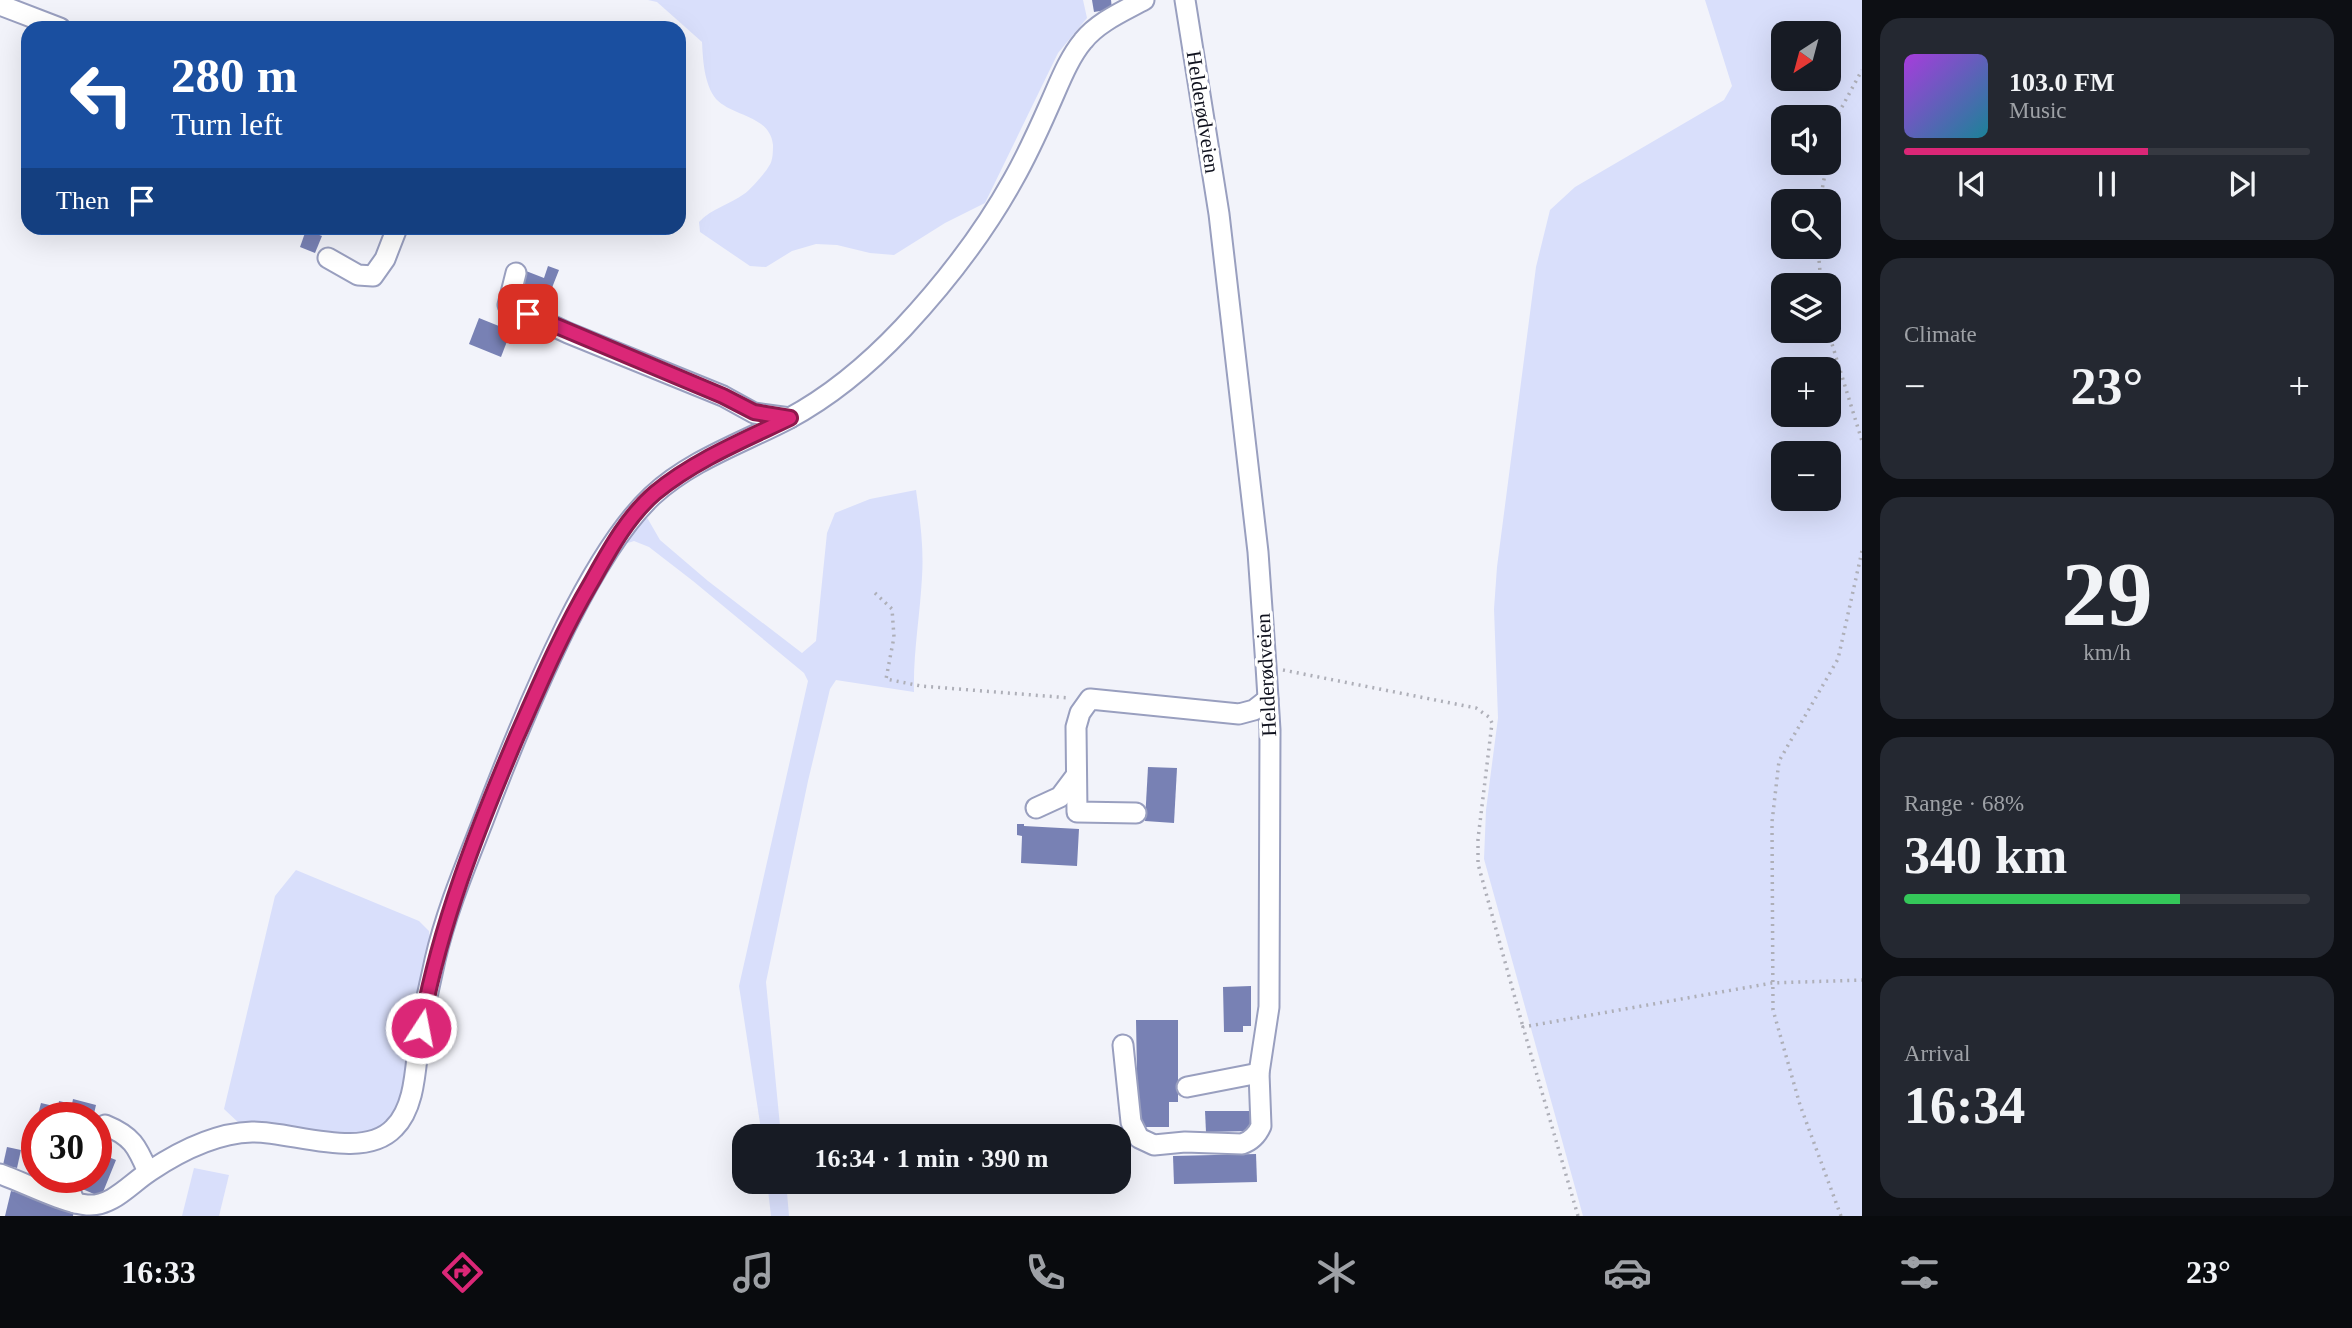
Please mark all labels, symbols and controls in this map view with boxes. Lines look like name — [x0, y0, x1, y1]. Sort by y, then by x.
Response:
north arrow — [1771, 21, 1841, 91]
map controls — [1771, 21, 1841, 511]
text: 280 m — [171, 48, 298, 103]
icon: left — [56, 49, 147, 140]
street label: Helderødveien — [1181, 49, 1225, 175]
text: 103.0 FM — [2009, 68, 2114, 97]
text: Music — [2009, 98, 2067, 123]
button: sound — [1771, 105, 1841, 175]
text: Turn left — [171, 106, 283, 142]
icon: previous — [1953, 165, 1991, 203]
icon: pause — [2088, 165, 2126, 203]
icon: next — [2223, 165, 2261, 203]
icon: arrive — [123, 182, 161, 220]
text: Then — [56, 186, 109, 215]
button: search — [1771, 189, 1841, 259]
button: layers — [1771, 273, 1841, 343]
pin — [498, 284, 558, 344]
icon: arrive — [509, 295, 547, 333]
text: Climate — [1904, 322, 1977, 347]
button: + — [1771, 357, 1841, 427]
text: 23° — [2071, 358, 2143, 415]
text: − — [1904, 365, 1925, 407]
text: + — [2289, 365, 2310, 407]
button: − — [1771, 441, 1841, 511]
text: 29 — [2062, 544, 2153, 645]
street label: Helderødveien — [1251, 612, 1281, 737]
text: km/h — [2083, 640, 2131, 665]
text: Range · 68% — [1904, 791, 2024, 816]
text: 340 km — [1904, 827, 2067, 884]
position arrow — [384, 991, 458, 1065]
text: Arrival — [1904, 1041, 1970, 1066]
text: 16:34 — [1904, 1077, 2025, 1134]
speed limit sign: 30 — [21, 1102, 112, 1193]
text: 16:34 · 1 min · 390 m — [815, 1144, 1049, 1173]
icon: directions — [438, 1248, 487, 1297]
icon: music — [729, 1248, 778, 1297]
icon: phone — [1021, 1248, 1070, 1297]
icon: climate — [1312, 1248, 1361, 1297]
icon: car — [1603, 1248, 1652, 1297]
icon: filters — [1895, 1248, 1944, 1297]
text: 16:33 — [121, 1254, 196, 1290]
text: 23° — [2186, 1254, 2231, 1290]

